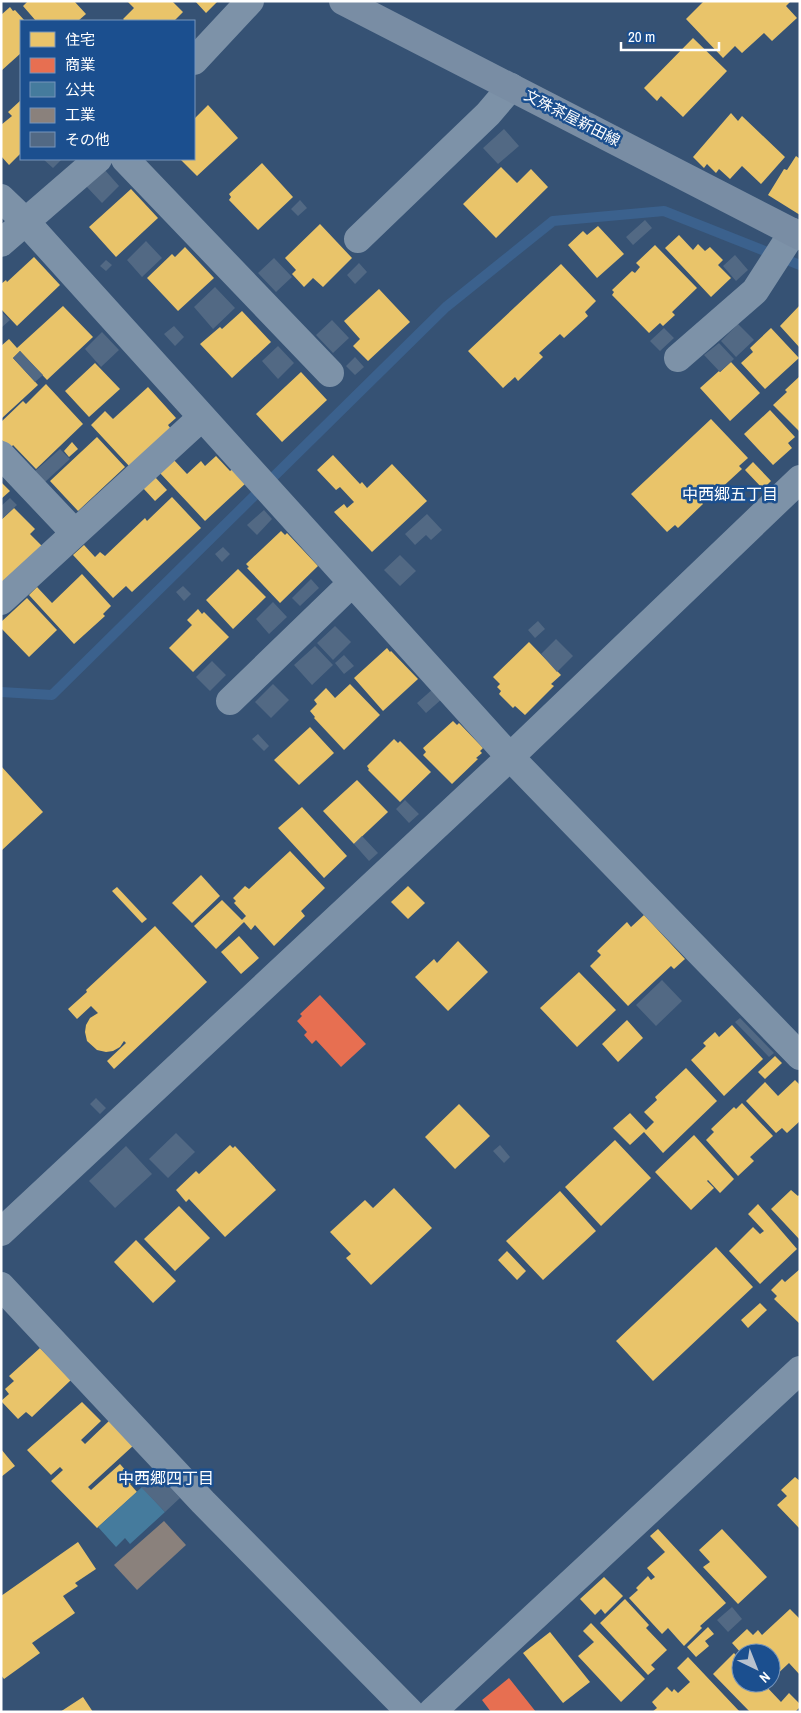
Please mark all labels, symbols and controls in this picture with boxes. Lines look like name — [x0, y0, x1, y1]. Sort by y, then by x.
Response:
legend — [20, 20, 195, 160]
scale bar — [621, 20, 718, 52]
text: 20 m — [628, 26, 655, 47]
text: 住宅 — [65, 29, 95, 50]
text: 商業 — [65, 54, 95, 75]
text: 公共 — [65, 79, 95, 100]
street label: 文殊茶屋新田線 — [521, 84, 624, 151]
text: 工業 — [65, 104, 95, 125]
text: その他 — [65, 129, 110, 150]
district label: 中西郷五丁目 — [682, 483, 778, 505]
district label: 中西郷四丁目 — [118, 1467, 214, 1489]
north arrow — [731, 1643, 781, 1693]
text: N — [756, 1668, 774, 1687]

